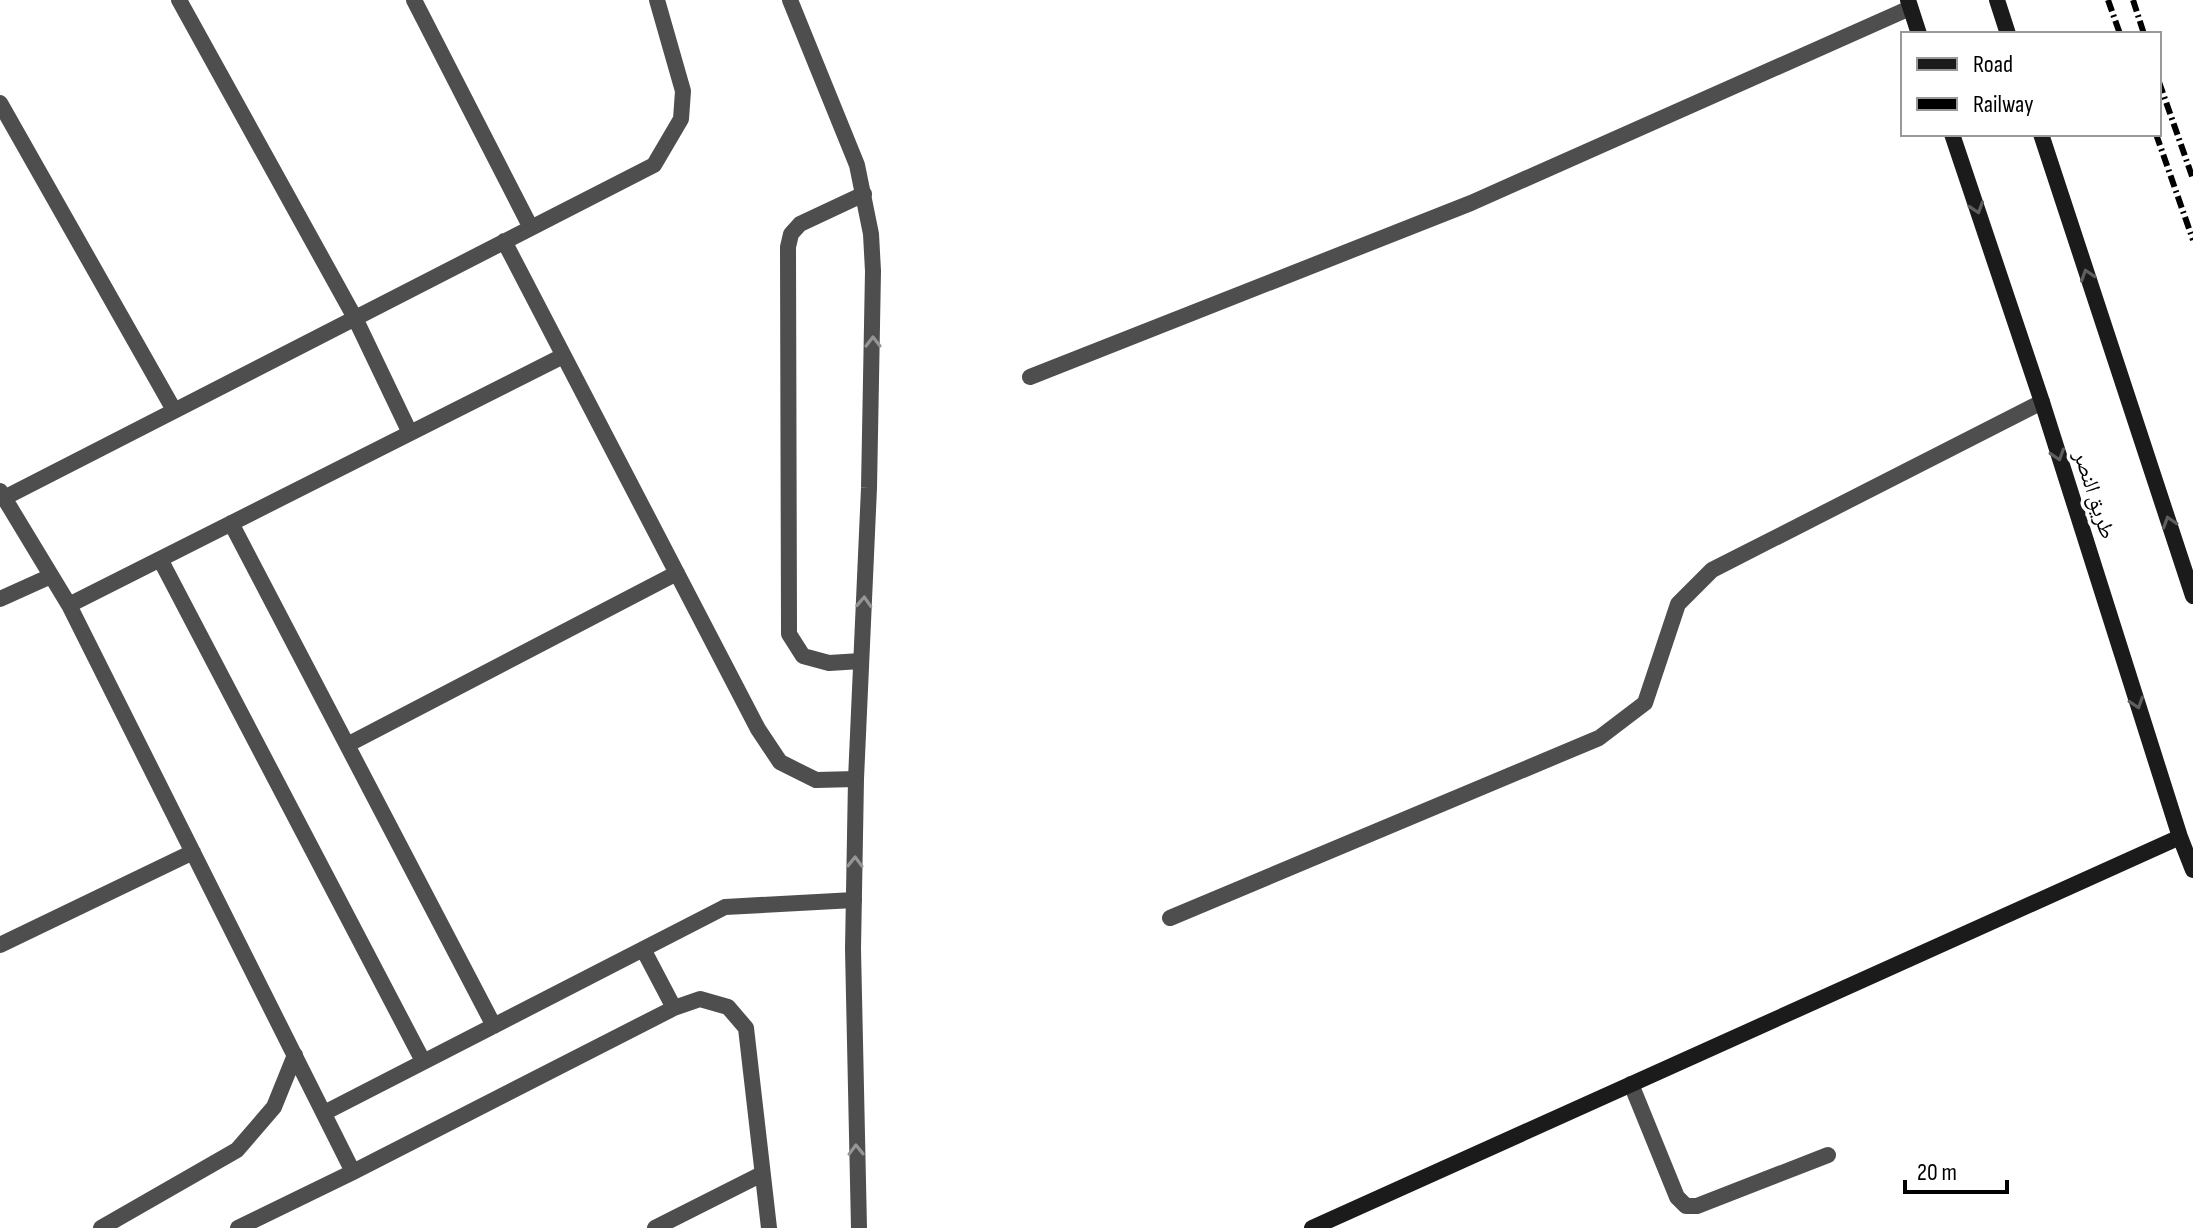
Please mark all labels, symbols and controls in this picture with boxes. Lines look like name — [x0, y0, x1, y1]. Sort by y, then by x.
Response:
legend — [1901, 32, 2161, 136]
text: Road — [1973, 50, 2013, 79]
text: Railway — [1973, 90, 2033, 119]
one-way arrow — [1968, 201, 1984, 214]
one-way arrow — [2081, 269, 2097, 283]
one-way arrow — [864, 335, 882, 348]
one-way arrow — [2049, 447, 2065, 461]
street label: طريق النصر — [2067, 447, 2121, 542]
one-way arrow — [2162, 516, 2178, 530]
one-way arrow — [855, 595, 872, 608]
one-way arrow — [2128, 695, 2144, 709]
one-way arrow — [846, 855, 864, 868]
one-way arrow — [848, 1143, 865, 1156]
scale bar — [1905, 1144, 2007, 1194]
text: 20 m — [1917, 1158, 1957, 1187]

